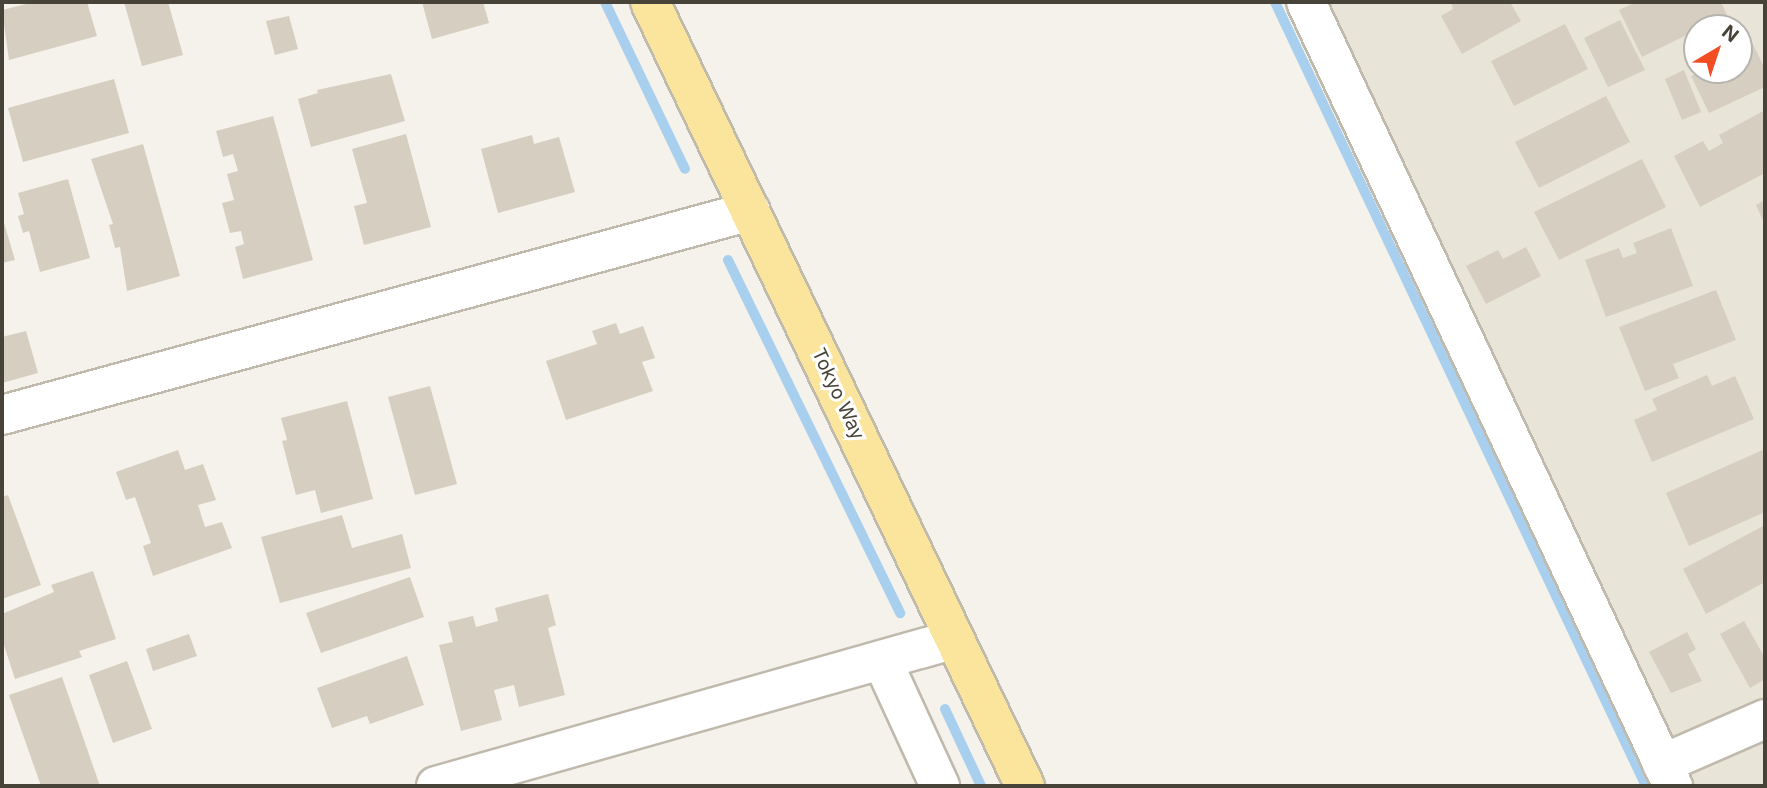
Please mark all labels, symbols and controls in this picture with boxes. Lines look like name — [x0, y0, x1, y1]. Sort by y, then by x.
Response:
north arrow — [1683, 14, 1753, 84]
text: N — [1717, 20, 1743, 47]
street label: Tokyo Way — [807, 345, 869, 443]

